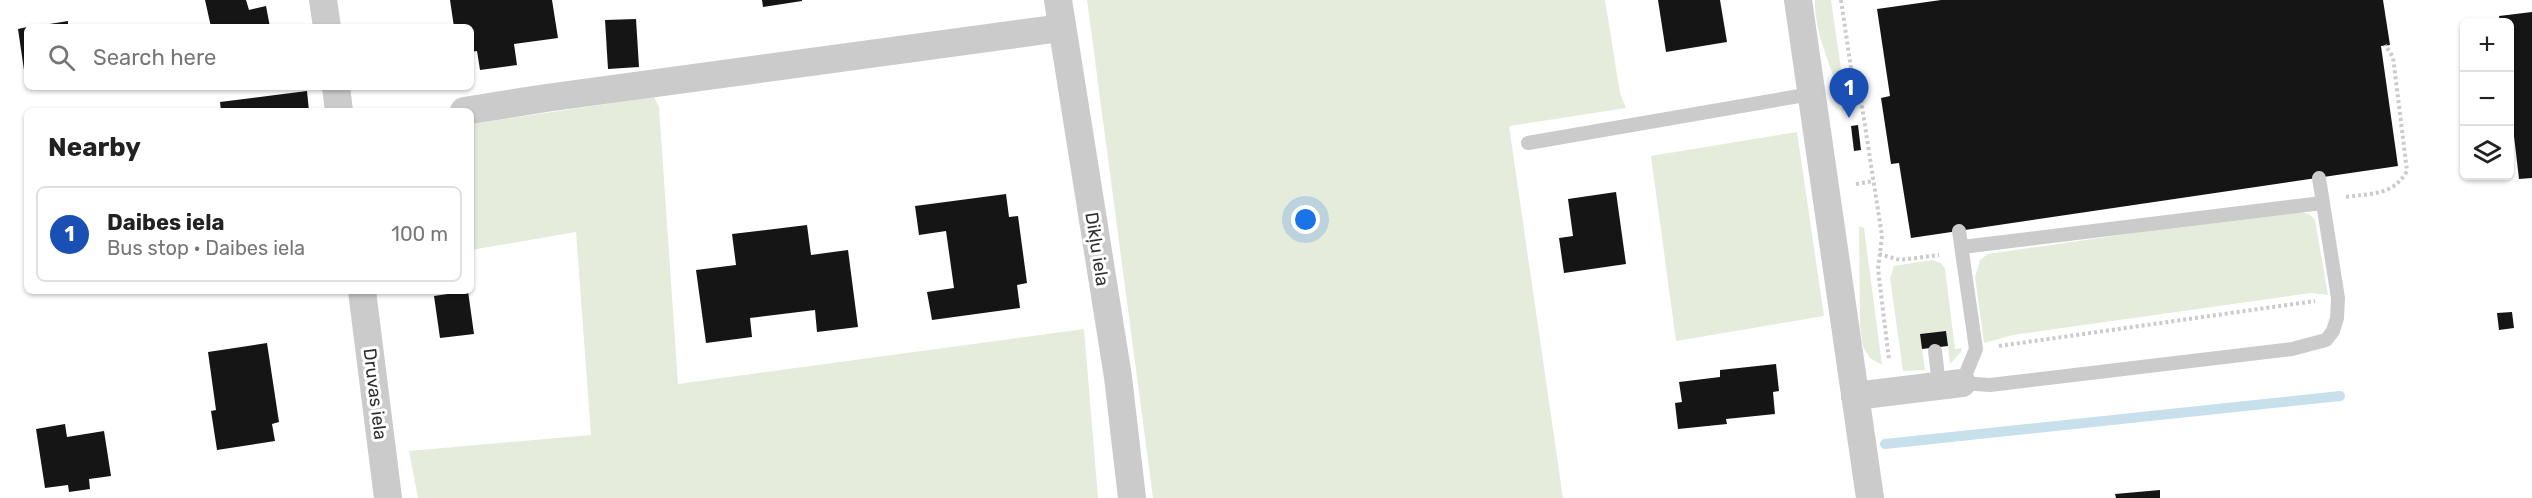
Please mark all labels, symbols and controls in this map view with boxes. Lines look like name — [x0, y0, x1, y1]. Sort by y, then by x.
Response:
map controls — [2460, 18, 2514, 180]
button: + — [2460, 18, 2514, 72]
search box — [24, 24, 474, 90]
icon: search — [45, 41, 78, 74]
text: Search here — [93, 44, 216, 71]
pin: 1 — [1830, 68, 1868, 118]
button: − — [2460, 72, 2514, 126]
button: layers — [2460, 126, 2514, 180]
text: Nearby — [48, 132, 141, 163]
your location — [1291, 205, 1320, 234]
text: Daibes iela — [107, 209, 224, 236]
street label: Dikļu iela — [1080, 211, 1114, 287]
text: 1 — [65, 222, 74, 246]
text: 100 m — [391, 222, 448, 246]
text: Bus stop · Daibes iela — [107, 236, 305, 260]
street label: Druvas iela — [358, 347, 392, 441]

